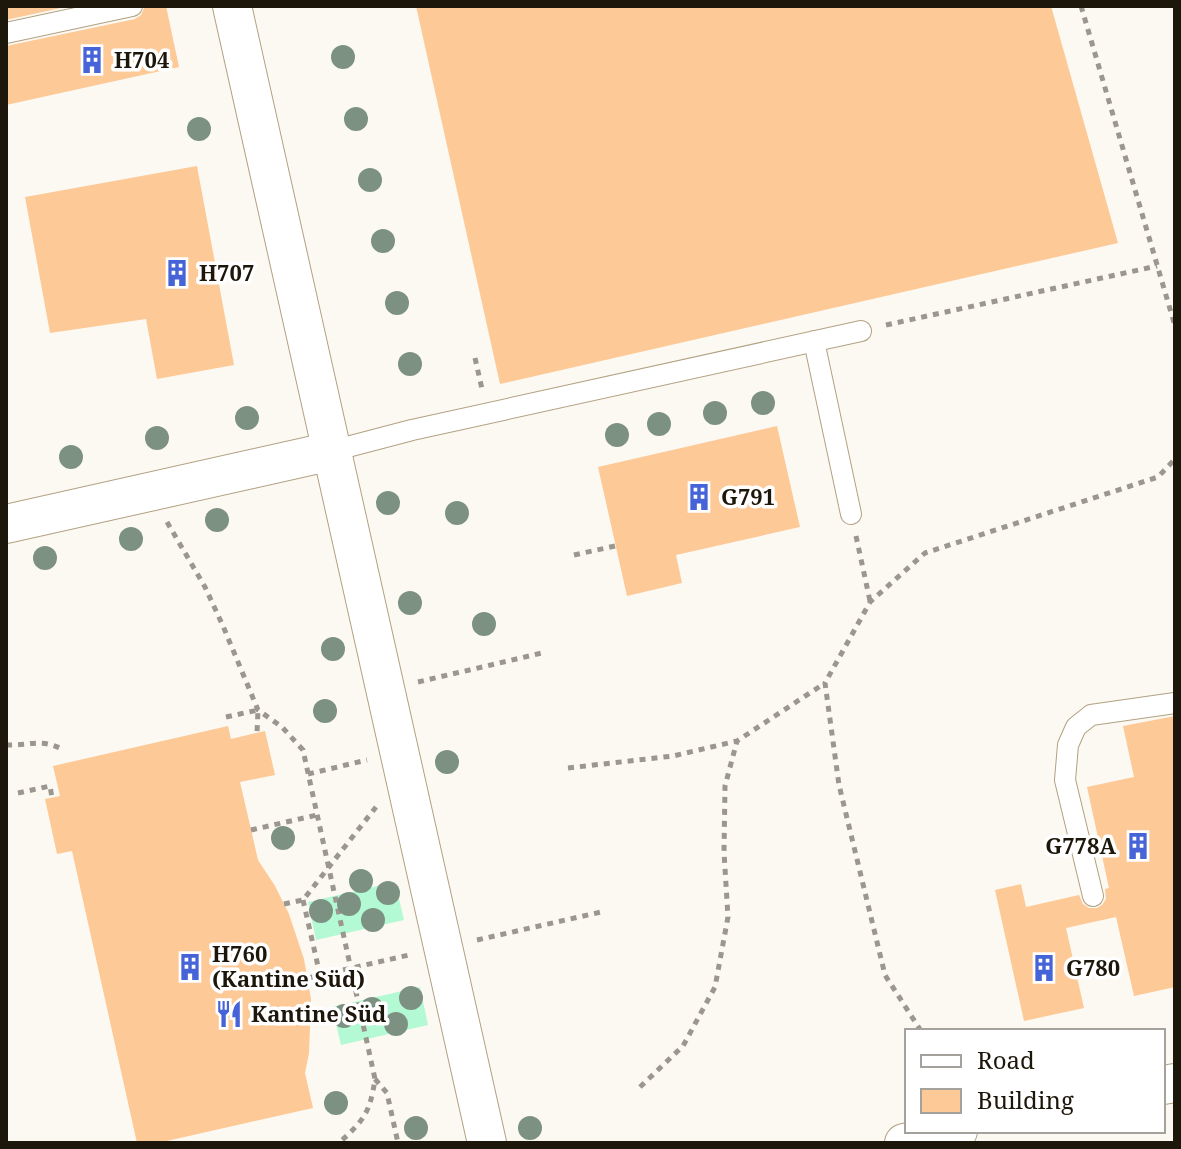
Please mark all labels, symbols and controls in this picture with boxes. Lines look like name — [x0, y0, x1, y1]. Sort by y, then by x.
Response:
place label: H704 — [114, 44, 169, 74]
building icon: H704 — [77, 45, 107, 75]
place label: H707 — [199, 257, 254, 287]
building icon: H707 — [162, 258, 192, 288]
place label: G791 — [721, 481, 775, 511]
building icon: G791 — [684, 482, 714, 512]
place label: G778A — [1045, 830, 1116, 860]
building icon: G778A — [1123, 831, 1153, 861]
place label: H760 (Kantine Süd) — [212, 938, 365, 993]
building icon: H760 (Kantine Süd) — [175, 952, 205, 982]
place label: G780 — [1066, 952, 1120, 982]
building icon: G780 — [1029, 953, 1059, 983]
place label: Kantine Süd — [251, 998, 386, 1028]
restaurant icon: Kantine Süd — [214, 999, 244, 1029]
legend — [905, 1029, 1165, 1133]
text: Road — [977, 1043, 1035, 1076]
text: Building — [977, 1083, 1074, 1116]

